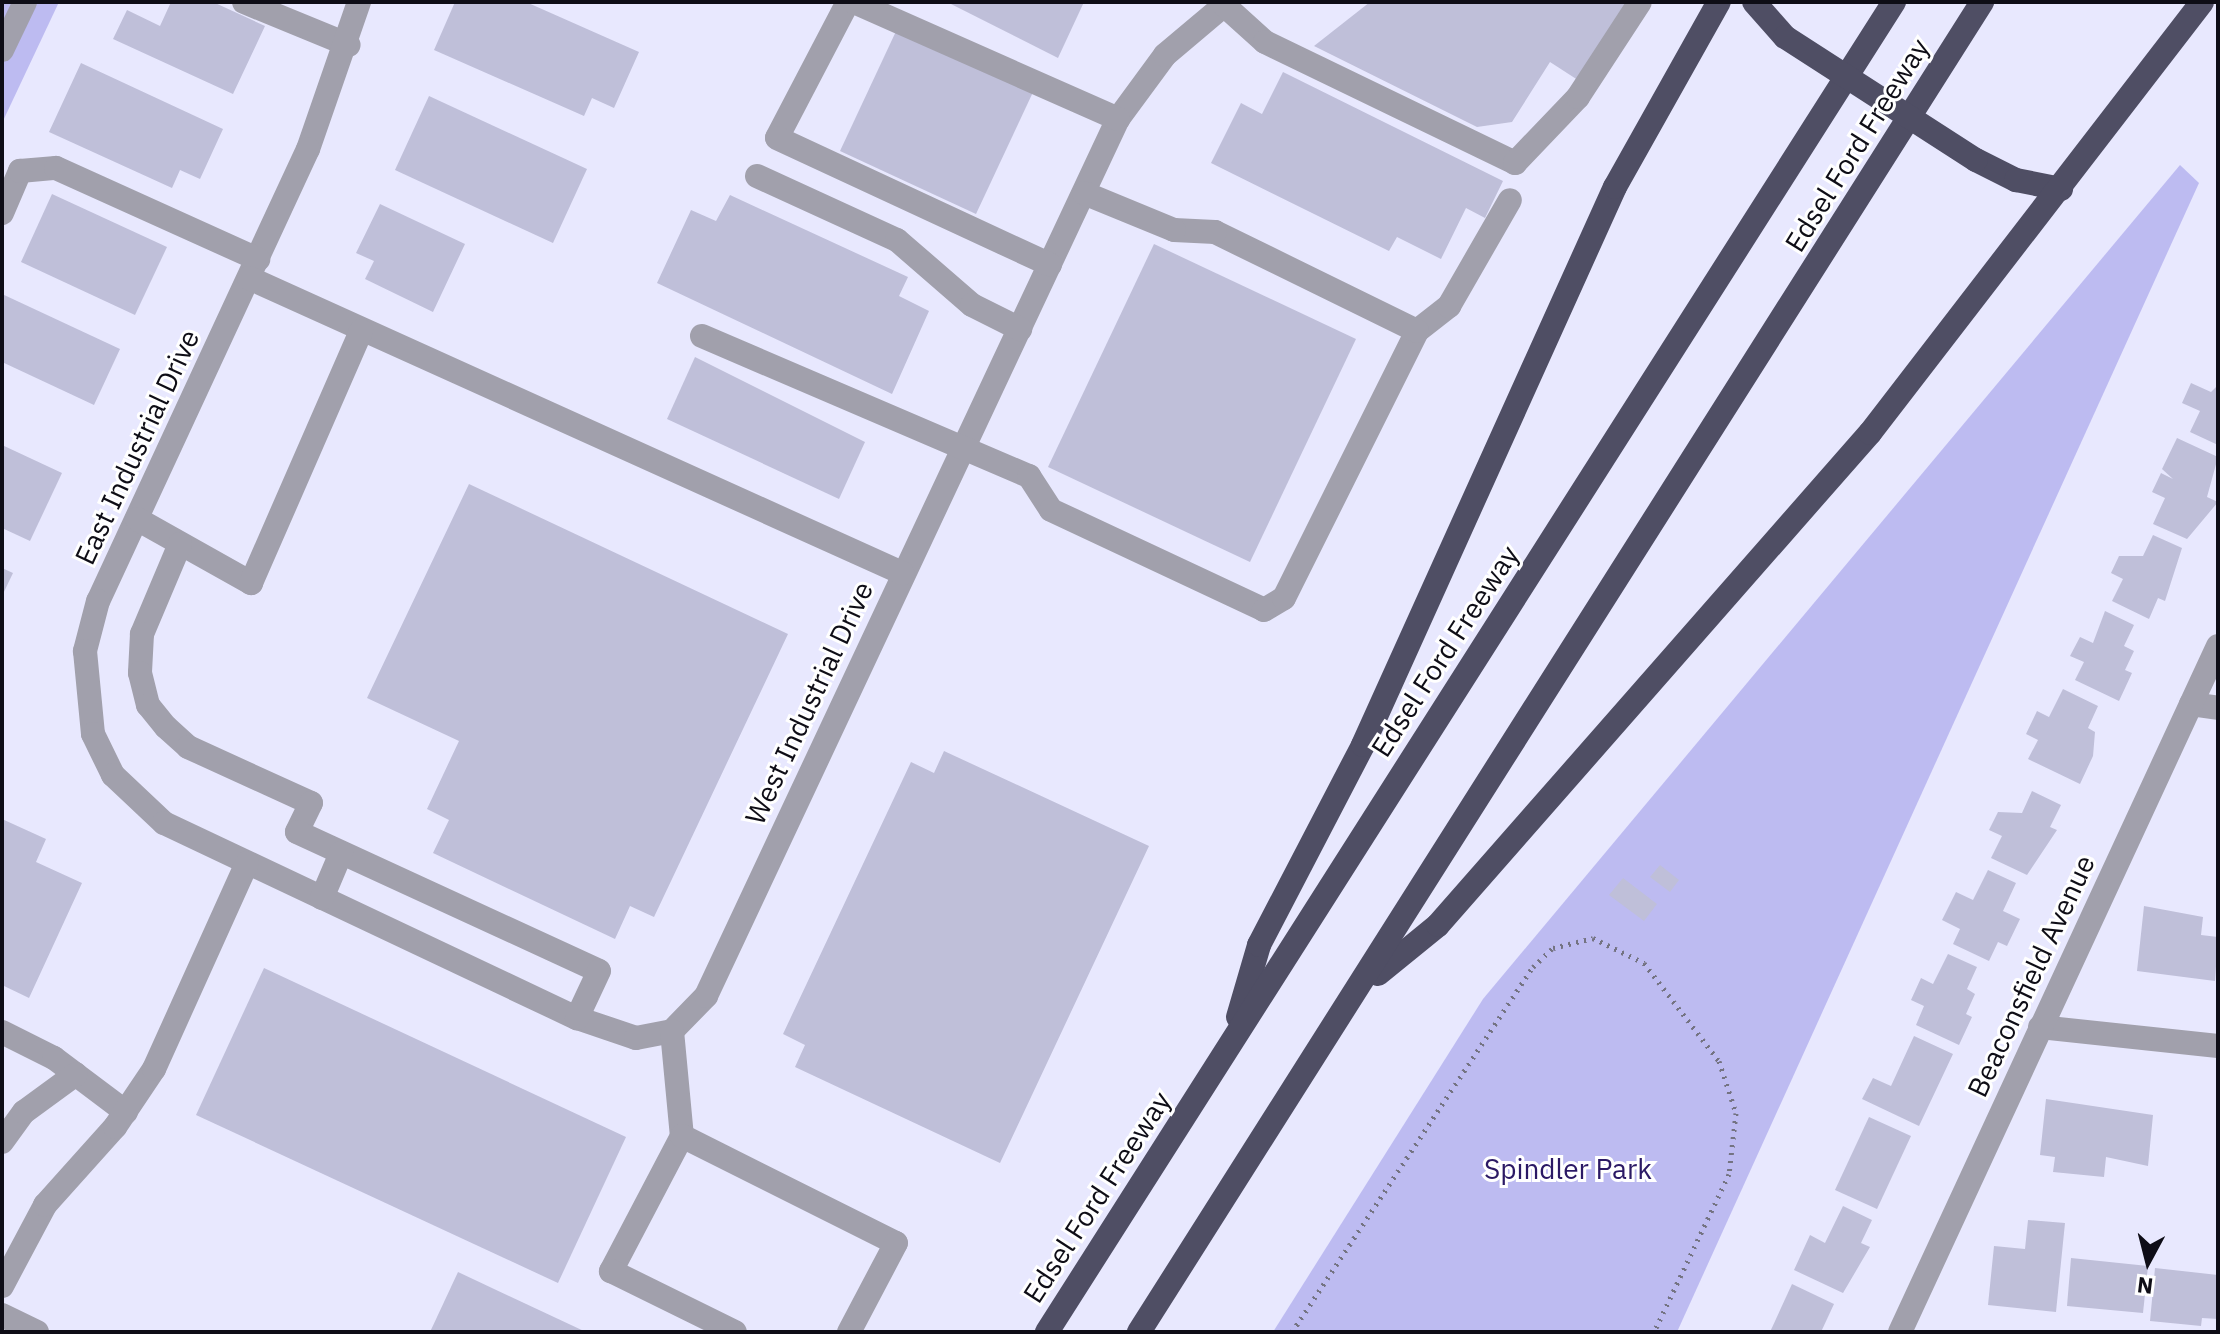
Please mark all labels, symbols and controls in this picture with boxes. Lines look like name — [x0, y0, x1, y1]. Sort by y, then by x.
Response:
street label: Edsel Ford Freeway — [1778, 32, 1936, 258]
street label: East Industrial Drive — [68, 324, 206, 570]
street label: Edsel Ford Freeway — [1364, 539, 1526, 763]
street label: West Industrial Drive — [738, 576, 880, 830]
street label: Beaconsfield Avenue — [1960, 850, 2102, 1102]
street label: Edsel Ford Freeway — [1016, 1085, 1178, 1309]
park label: Spindler Park — [1484, 1152, 1652, 1186]
north arrow — [2108, 1222, 2188, 1302]
text: N — [2135, 1271, 2155, 1302]

